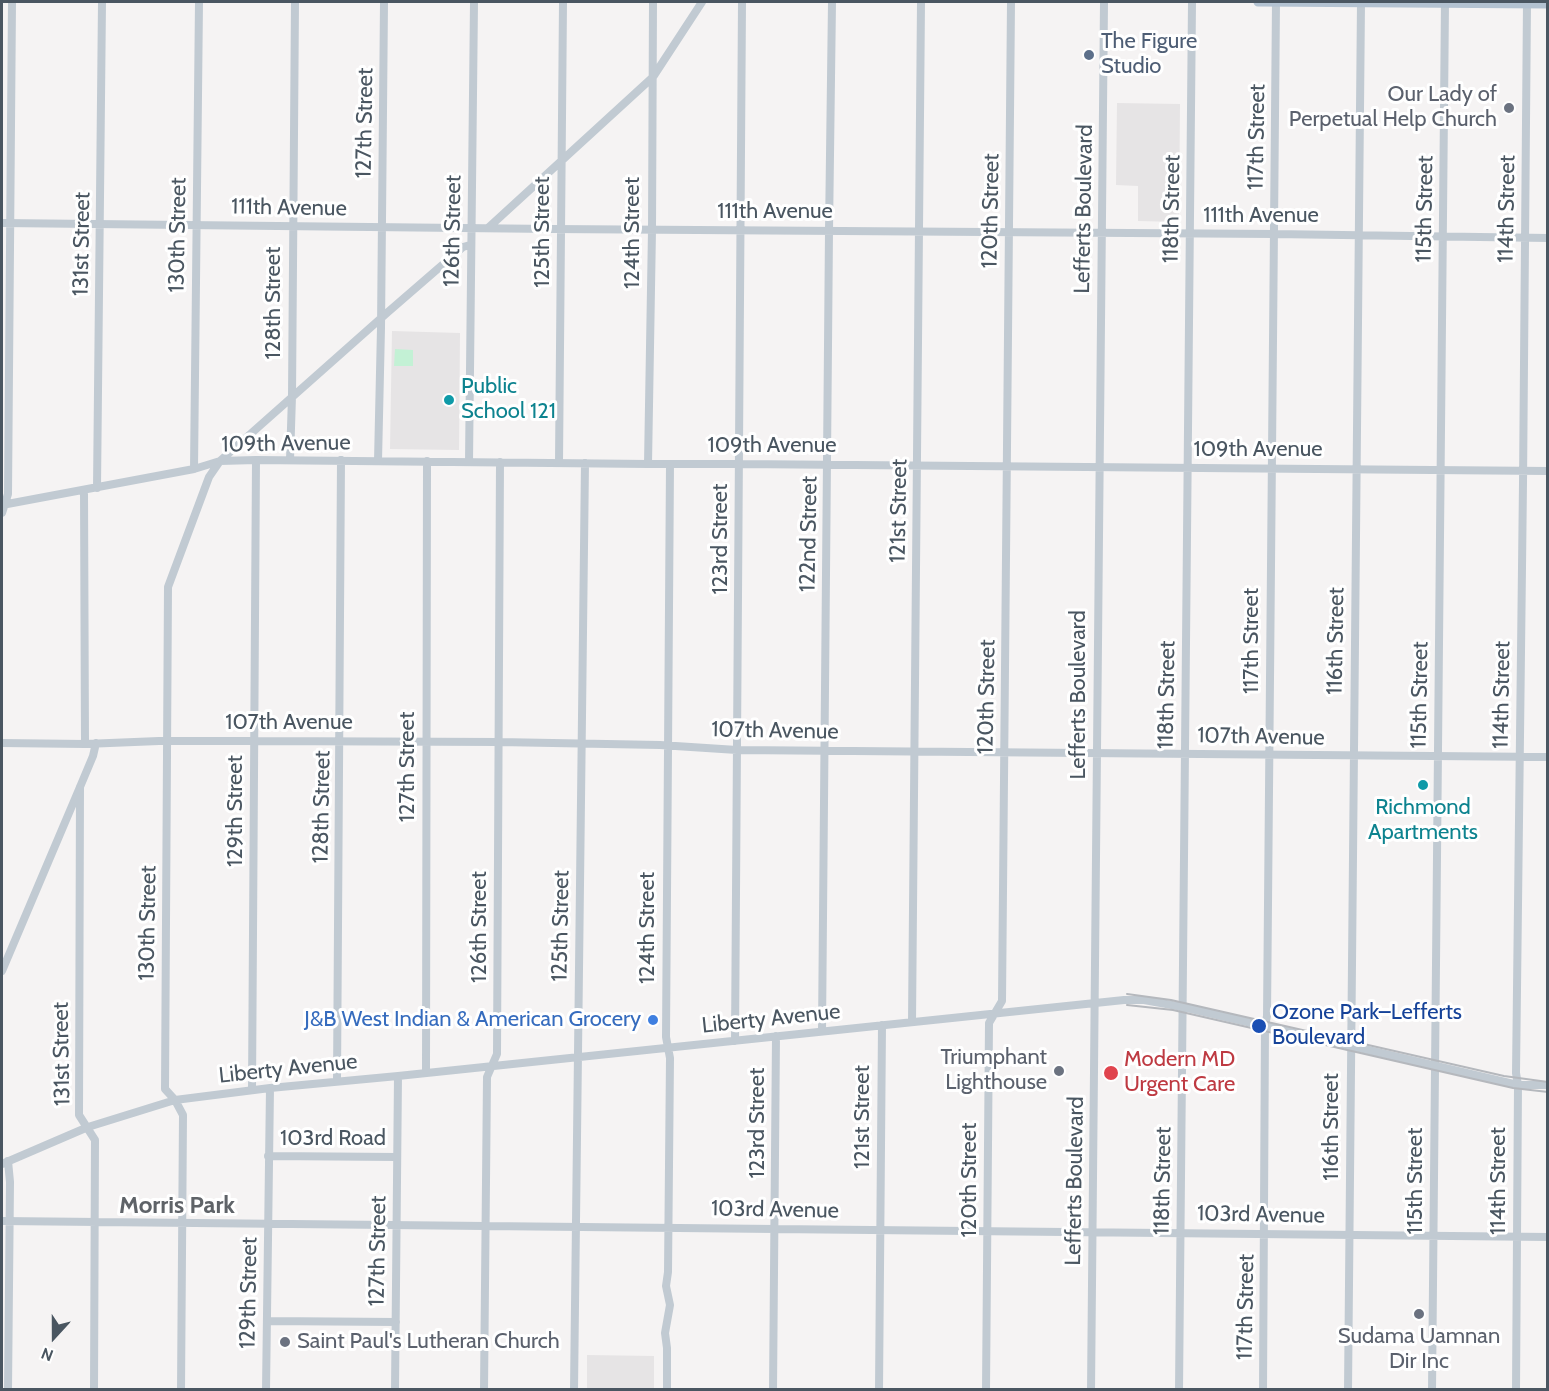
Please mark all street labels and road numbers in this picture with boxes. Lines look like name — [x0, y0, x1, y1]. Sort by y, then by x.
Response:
street label: 127th Street — [351, 67, 379, 179]
street label: 117th Street — [1243, 84, 1271, 190]
street label: Lefferts Boulevard — [1069, 124, 1099, 294]
street label: 120th Street — [977, 153, 1005, 269]
street label: 118th Street — [1158, 155, 1186, 263]
street label: 115th Street — [1411, 155, 1439, 263]
street label: 114th Street — [1493, 155, 1521, 263]
street label: 126th Street — [439, 175, 467, 287]
street label: 125th Street — [530, 176, 556, 288]
street label: 130th Street — [164, 177, 192, 293]
street label: 124th Street — [620, 177, 646, 289]
street label: 131st Street — [68, 192, 96, 296]
street label: 111th Avenue — [231, 194, 347, 222]
street label: 111th Avenue — [717, 199, 833, 225]
street label: 111th Avenue — [1203, 203, 1319, 229]
street label: 128th Street — [261, 247, 287, 359]
street label: 109th Avenue — [221, 430, 351, 458]
street label: 109th Avenue — [707, 433, 837, 459]
street label: 109th Avenue — [1193, 437, 1323, 463]
street label: 121st Street — [885, 459, 913, 563]
street label: 122nd Street — [795, 476, 823, 592]
street label: 123rd Street — [708, 484, 734, 594]
street label: 116th Street — [1322, 587, 1350, 695]
street label: 117th Street — [1239, 588, 1265, 694]
street label: Lefferts Boulevard — [1066, 610, 1092, 780]
street label: 120th Street — [973, 639, 1001, 755]
street label: 118th Street — [1153, 641, 1181, 749]
street label: 115th Street — [1406, 641, 1434, 749]
street label: 114th Street — [1488, 641, 1516, 749]
street label: 107th Avenue — [225, 710, 353, 736]
street label: 127th Street — [395, 712, 421, 822]
street label: 107th Avenue — [711, 717, 839, 745]
street label: 107th Avenue — [1197, 723, 1325, 751]
street label: 128th Street — [308, 750, 336, 864]
street label: 129th Street — [223, 755, 249, 867]
street label: 130th Street — [134, 865, 162, 981]
street label: 125th Street — [547, 870, 575, 982]
street label: 126th Street — [467, 871, 493, 983]
street label: 124th Street — [635, 872, 661, 984]
street label: Liberty Avenue — [700, 999, 842, 1039]
street label: 131st Street — [48, 1002, 76, 1106]
street label: Liberty Avenue — [217, 1049, 359, 1089]
street label: 121st Street — [850, 1065, 876, 1169]
street label: 123rd Street — [745, 1068, 771, 1178]
street label: 116th Street — [1319, 1073, 1345, 1181]
street label: Lefferts Boulevard — [1060, 1096, 1090, 1266]
street label: 120th Street — [957, 1123, 983, 1237]
street label: 103rd Road — [280, 1126, 386, 1152]
street label: 118th Street — [1149, 1127, 1177, 1235]
street label: 115th Street — [1403, 1127, 1429, 1235]
street label: 114th Street — [1486, 1127, 1512, 1235]
street label: 127th Street — [364, 1195, 392, 1307]
street label: 103rd Avenue — [711, 1196, 839, 1224]
street label: 103rd Avenue — [1197, 1201, 1325, 1229]
street label: 129th Street — [235, 1237, 263, 1349]
street label: 117th Street — [1232, 1254, 1260, 1360]

